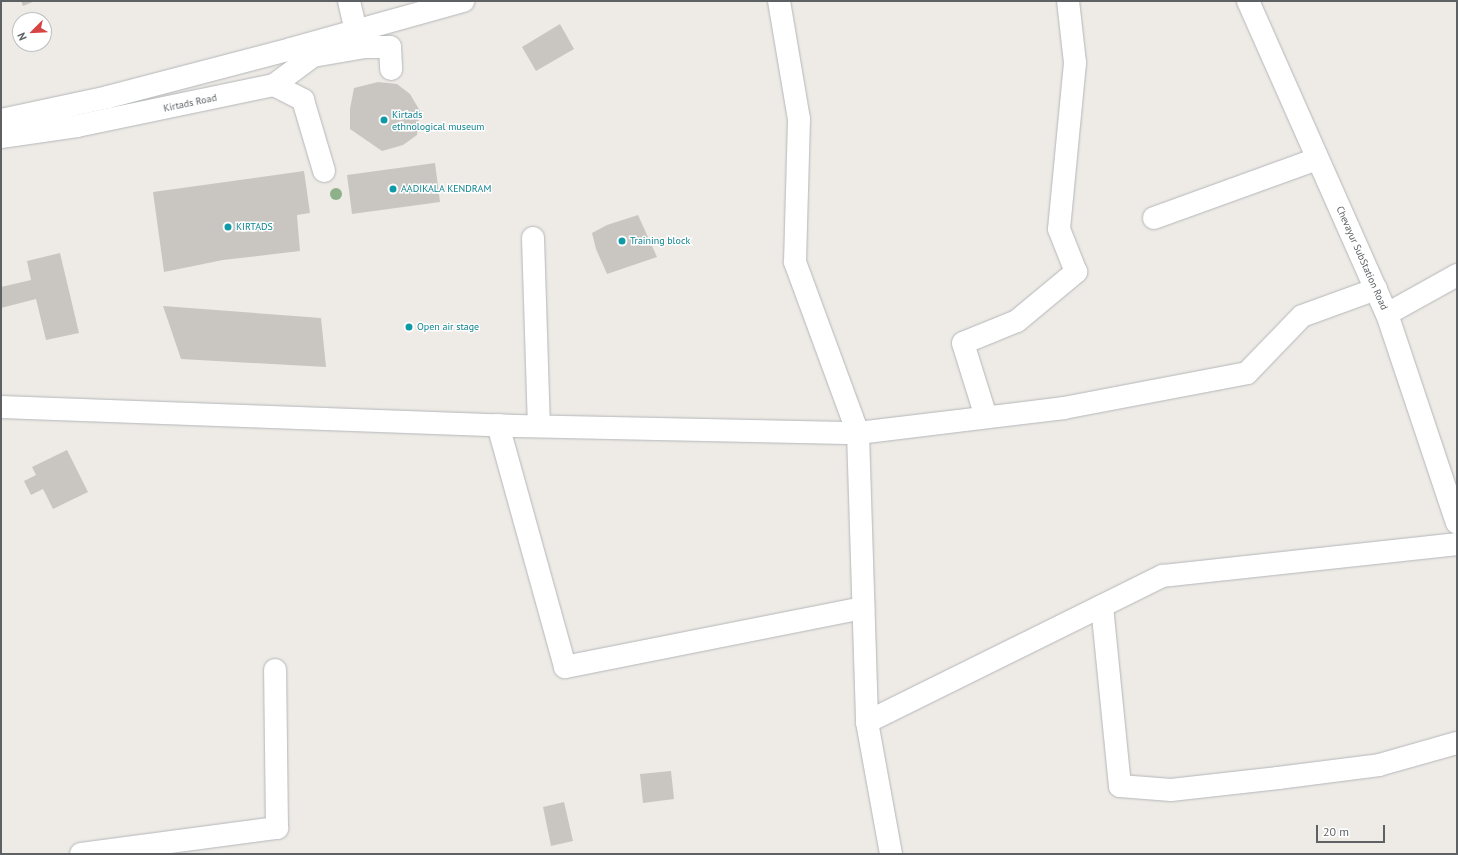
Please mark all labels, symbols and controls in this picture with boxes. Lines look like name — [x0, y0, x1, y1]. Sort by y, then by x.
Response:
north arrow — [12, 12, 52, 52]
text: N — [14, 30, 30, 43]
street label: Kirtads Road — [162, 91, 218, 115]
place label: Kirtads ethnological museum — [392, 108, 484, 132]
marker: Kirtads ethnological museum — [379, 115, 389, 125]
place label: AADIKALA KENDRAM — [401, 183, 492, 195]
marker: AADIKALA KENDRAM — [388, 184, 398, 194]
street label: Chevayur SubStation Road — [1334, 204, 1390, 312]
place label: KIRTADS — [236, 221, 273, 233]
marker: KIRTADS — [223, 222, 233, 232]
place label: Training block — [630, 235, 690, 247]
marker: Training block — [617, 236, 627, 246]
place label: Open air stage — [417, 321, 479, 333]
marker: Open air stage — [404, 322, 414, 332]
scale bar — [1318, 817, 1387, 843]
text: 20 m — [1323, 824, 1349, 839]

